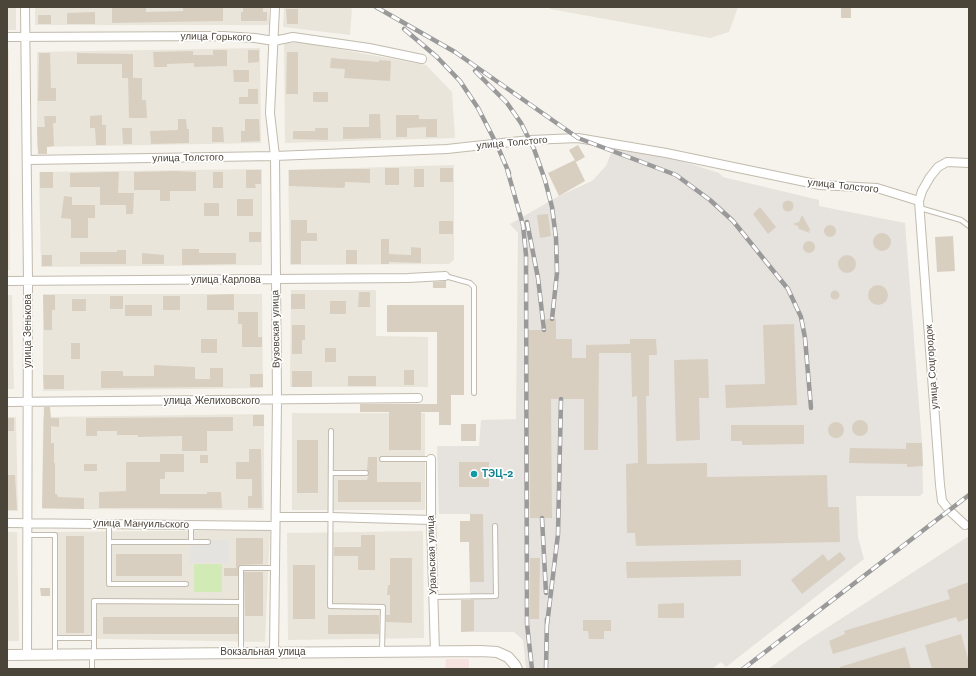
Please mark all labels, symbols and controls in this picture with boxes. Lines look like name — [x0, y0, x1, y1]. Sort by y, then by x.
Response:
street label: улица Горького — [180, 30, 252, 44]
street label: улица Толстого — [476, 134, 548, 152]
street label: улица Толстого — [152, 151, 224, 165]
street label: улица Толстого — [807, 176, 879, 196]
street label: улица Карлова — [191, 274, 261, 286]
street label: Вузовская улица — [269, 290, 283, 368]
street label: улица Зенькова — [22, 294, 34, 368]
street label: улица Соцгородок — [923, 324, 941, 410]
street label: улица Желиховского — [164, 395, 260, 407]
place label: ТЭЦ-2 — [482, 468, 513, 480]
marker: ТЭЦ-2 — [469, 469, 479, 479]
street label: Уральская улица — [425, 515, 439, 595]
street label: улица Мануильского — [93, 517, 189, 531]
street label: Вокзальная улица — [220, 646, 306, 658]

